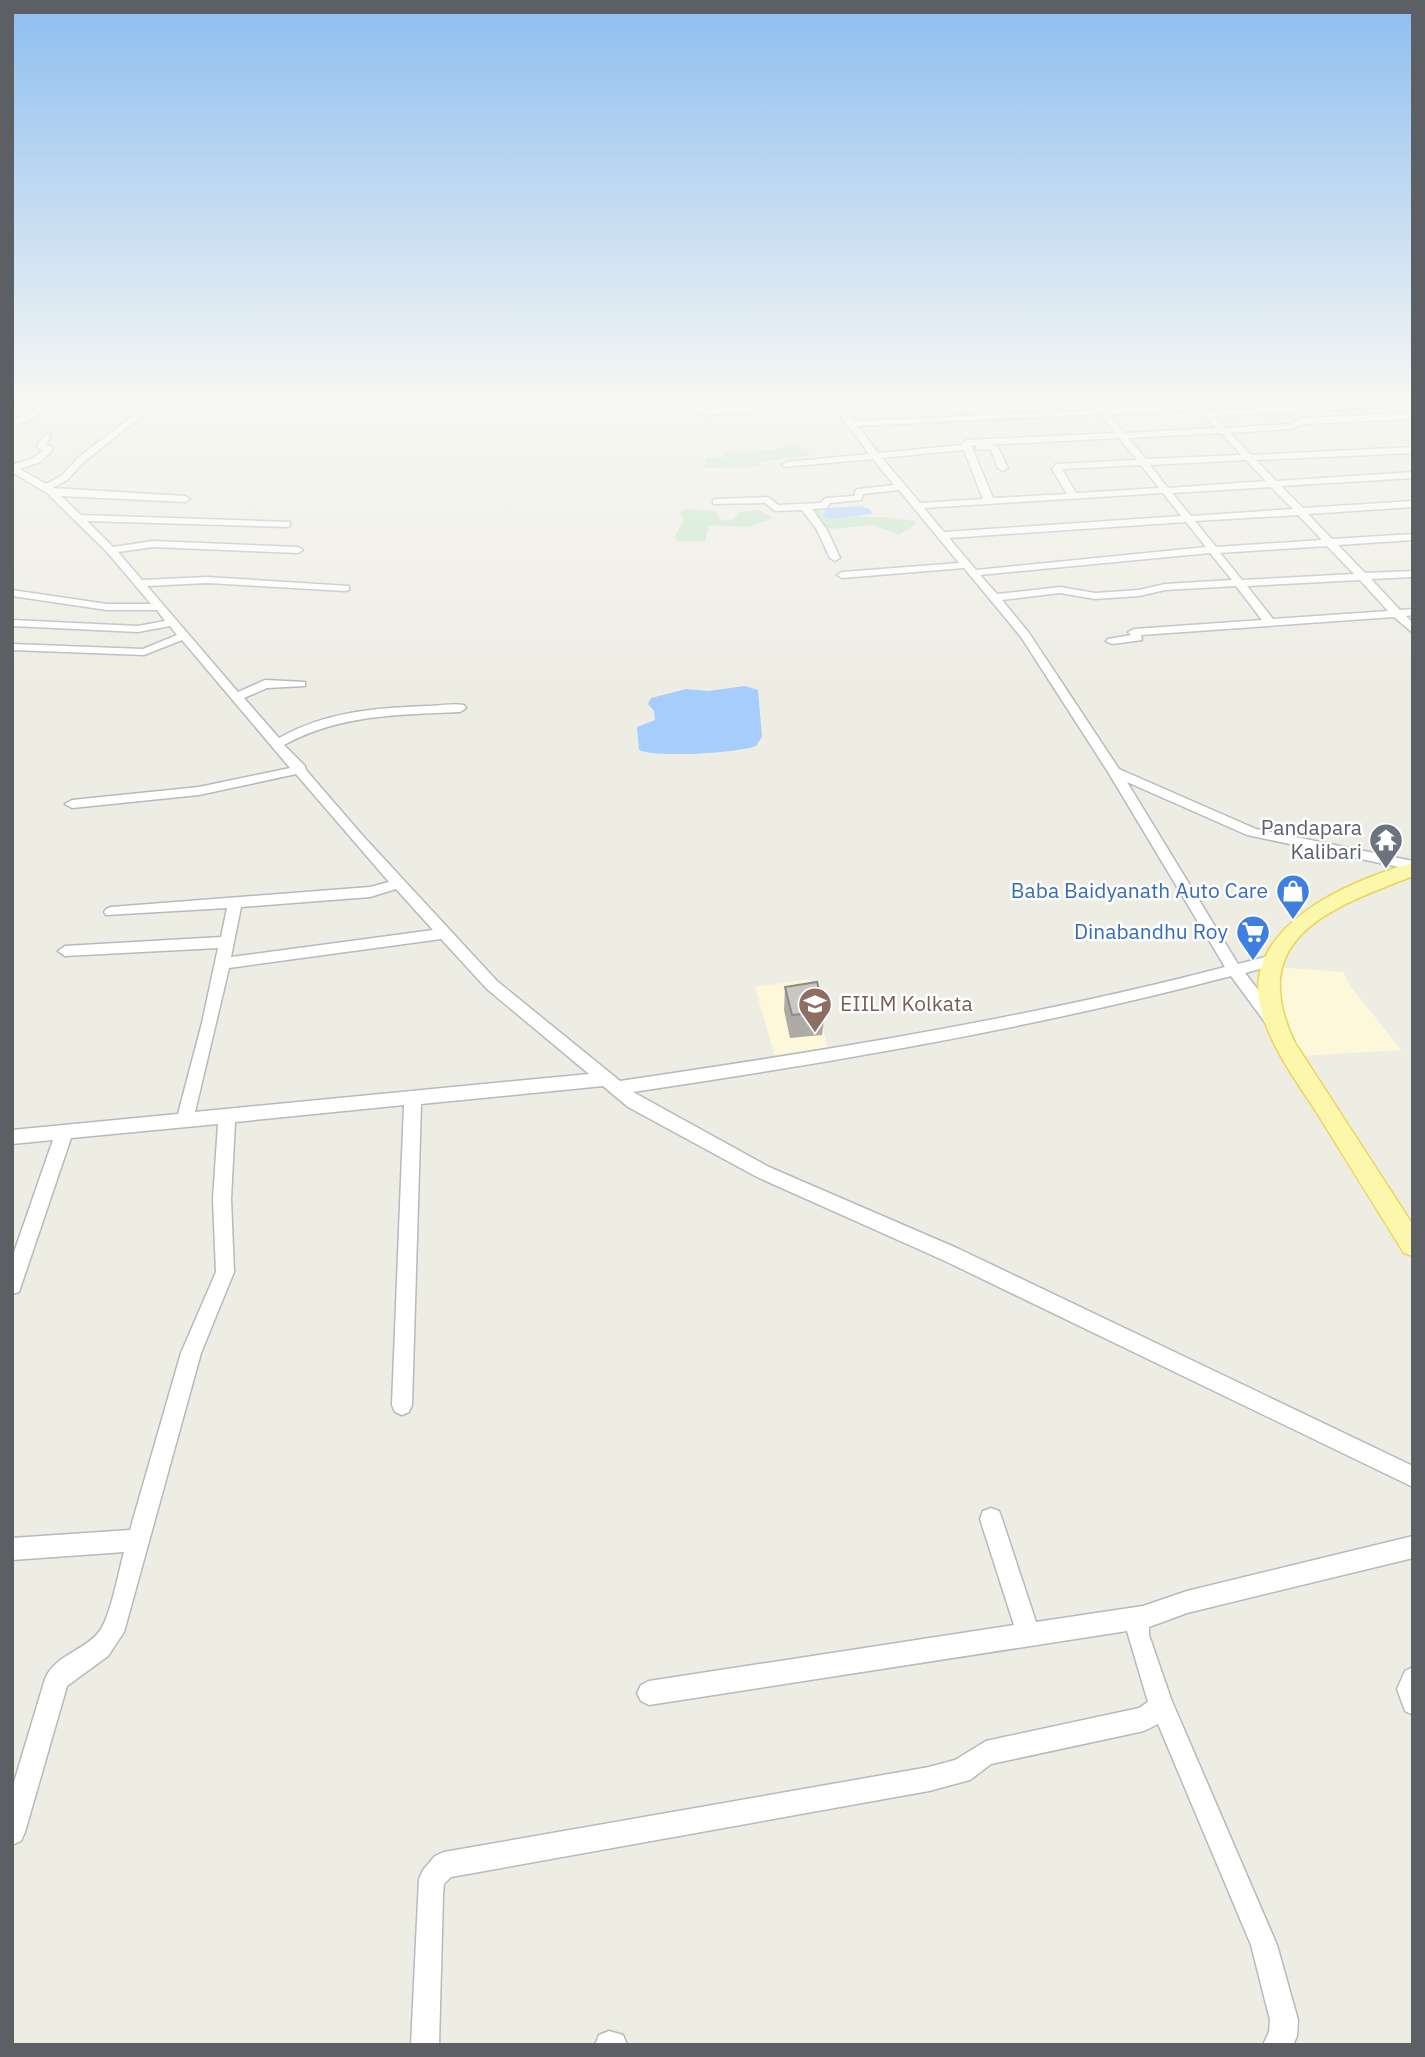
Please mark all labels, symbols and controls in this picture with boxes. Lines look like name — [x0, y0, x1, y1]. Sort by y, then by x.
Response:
place label: Pandapara Kalibari — [1261, 813, 1362, 865]
temple icon: Pandapara Kalibari — [1367, 821, 1405, 870]
shop icon: Baba Baidyanath Auto Care — [1274, 872, 1312, 921]
place label: Baba Baidyanath Auto Care — [1011, 876, 1268, 904]
supermarket icon: Dinabandhu Roy — [1234, 913, 1272, 962]
place label: Dinabandhu Roy — [1074, 917, 1229, 945]
school or university icon: EIILM Kolkata — [796, 985, 834, 1034]
place label: EIILM Kolkata — [840, 989, 973, 1017]

